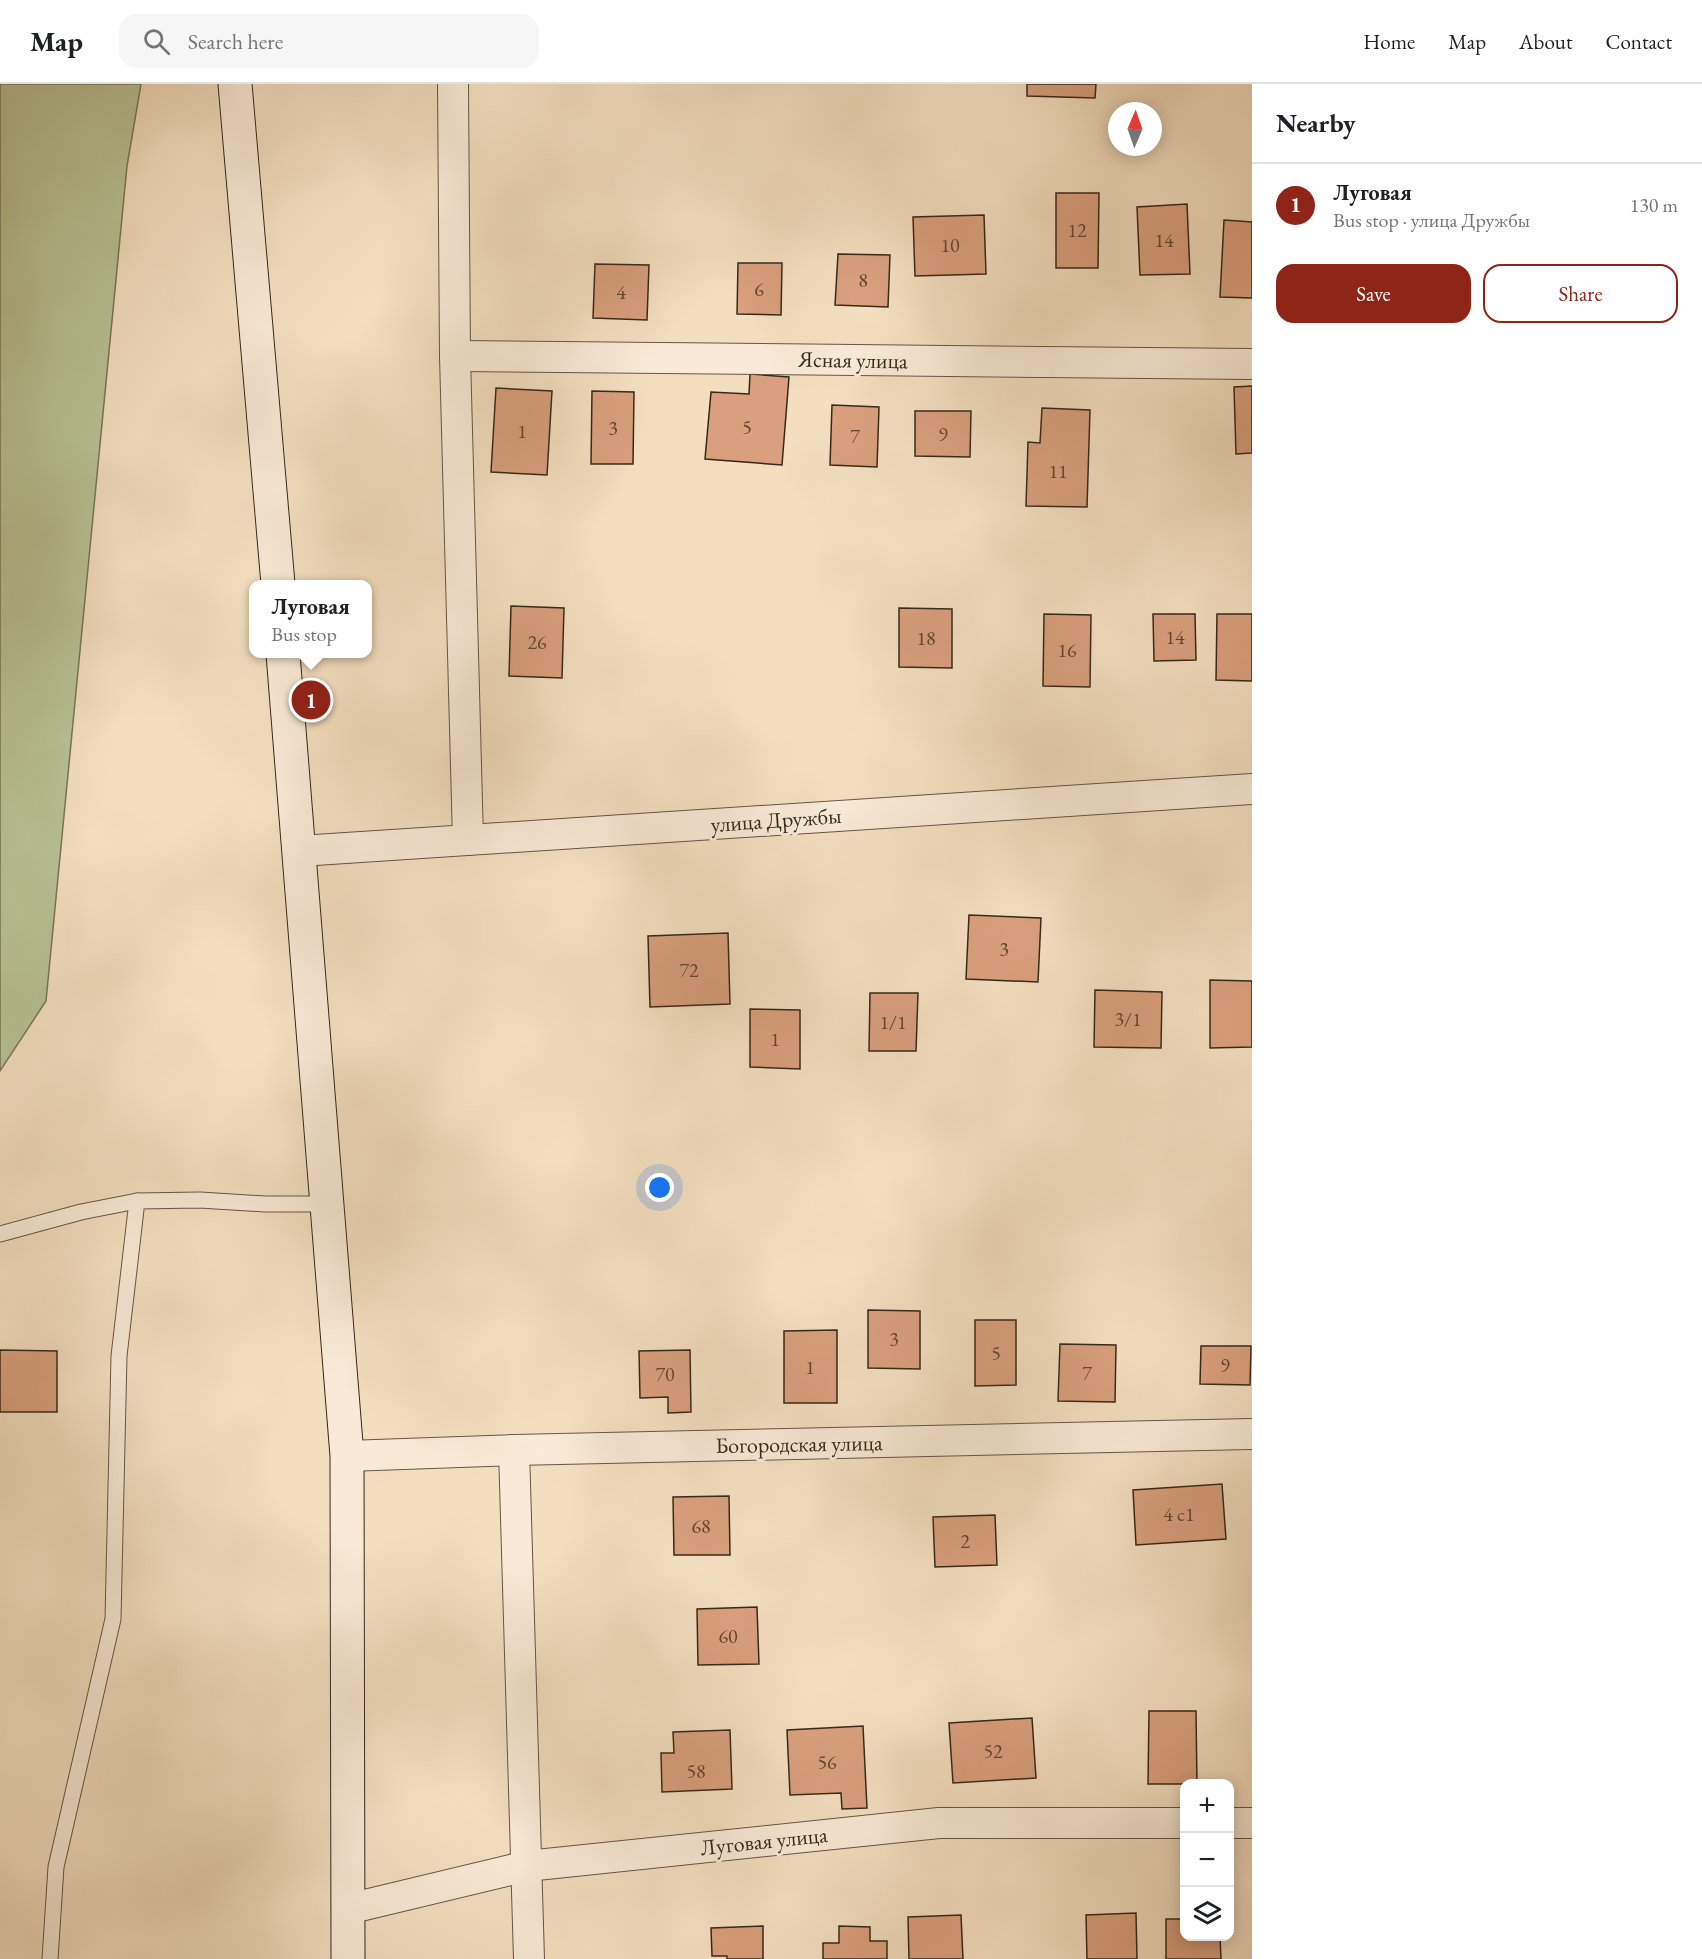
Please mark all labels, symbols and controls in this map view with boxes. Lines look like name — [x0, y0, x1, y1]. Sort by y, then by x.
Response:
search box — [119, 14, 539, 68]
text: Map — [30, 23, 83, 59]
icon: search — [140, 25, 173, 58]
text: Search here — [188, 27, 283, 56]
text: Home — [1363, 28, 1415, 55]
text: Map — [1448, 28, 1486, 55]
text: About — [1519, 28, 1572, 55]
text: Contact — [1605, 28, 1672, 55]
north arrow — [1108, 102, 1162, 156]
text: Nearby — [1276, 106, 1356, 140]
text: Луговая — [1333, 178, 1412, 207]
text: 1 — [1290, 192, 1301, 218]
text: 130 m — [1630, 192, 1678, 218]
text: Bus stop · улица Дружбы — [1333, 207, 1530, 233]
house number: 12 — [1067, 217, 1087, 243]
house number: 14 — [1154, 227, 1174, 253]
house number: 10 — [940, 232, 960, 258]
button: Save — [1276, 264, 1471, 323]
button: Share — [1483, 264, 1678, 323]
house number: 8 — [858, 267, 868, 293]
house number: 6 — [754, 276, 764, 302]
house number: 4 — [616, 279, 626, 305]
street label: Ясная улица — [797, 345, 908, 375]
house number: 5 — [742, 414, 752, 440]
house number: 3 — [608, 415, 618, 441]
house number: 1 — [517, 418, 527, 444]
house number: 9 — [938, 421, 948, 447]
house number: 7 — [850, 423, 860, 449]
house number: 11 — [1048, 458, 1068, 484]
popup — [249, 580, 372, 658]
text: Луговая — [271, 592, 350, 621]
text: Bus stop — [271, 621, 337, 647]
house number: 14 — [1165, 624, 1185, 650]
house number: 18 — [916, 625, 936, 651]
house number: 26 — [527, 629, 547, 655]
house number: 16 — [1057, 637, 1077, 663]
pin: 1 — [292, 678, 330, 722]
street label: улица Дружбы — [710, 801, 842, 839]
house number: 3 — [999, 936, 1009, 962]
house number: 72 — [679, 957, 699, 983]
house number: 3/1 — [1114, 1006, 1142, 1032]
house number: 1/1 — [879, 1009, 907, 1035]
house number: 1 — [770, 1026, 780, 1052]
your location — [645, 1173, 674, 1202]
house number: 3 — [889, 1326, 899, 1352]
house number: 5 — [991, 1340, 1001, 1366]
house number: 9 — [1220, 1352, 1230, 1378]
house number: 1 — [805, 1354, 815, 1380]
house number: 7 — [1082, 1360, 1092, 1386]
house number: 70 — [655, 1361, 675, 1387]
street label: Богородская улица — [715, 1428, 883, 1460]
house number: 4 с1 — [1163, 1501, 1195, 1527]
house number: 68 — [691, 1513, 711, 1539]
house number: 2 — [960, 1528, 970, 1554]
house number: 60 — [718, 1623, 738, 1649]
house number: 52 — [983, 1738, 1003, 1764]
house number: 56 — [817, 1749, 837, 1775]
house number: 58 — [686, 1758, 706, 1784]
map controls — [1180, 1779, 1234, 1941]
button: + — [1180, 1779, 1234, 1833]
street label: Луговая улица — [699, 1820, 829, 1862]
button: − — [1180, 1833, 1234, 1887]
button: layers — [1180, 1887, 1234, 1941]

